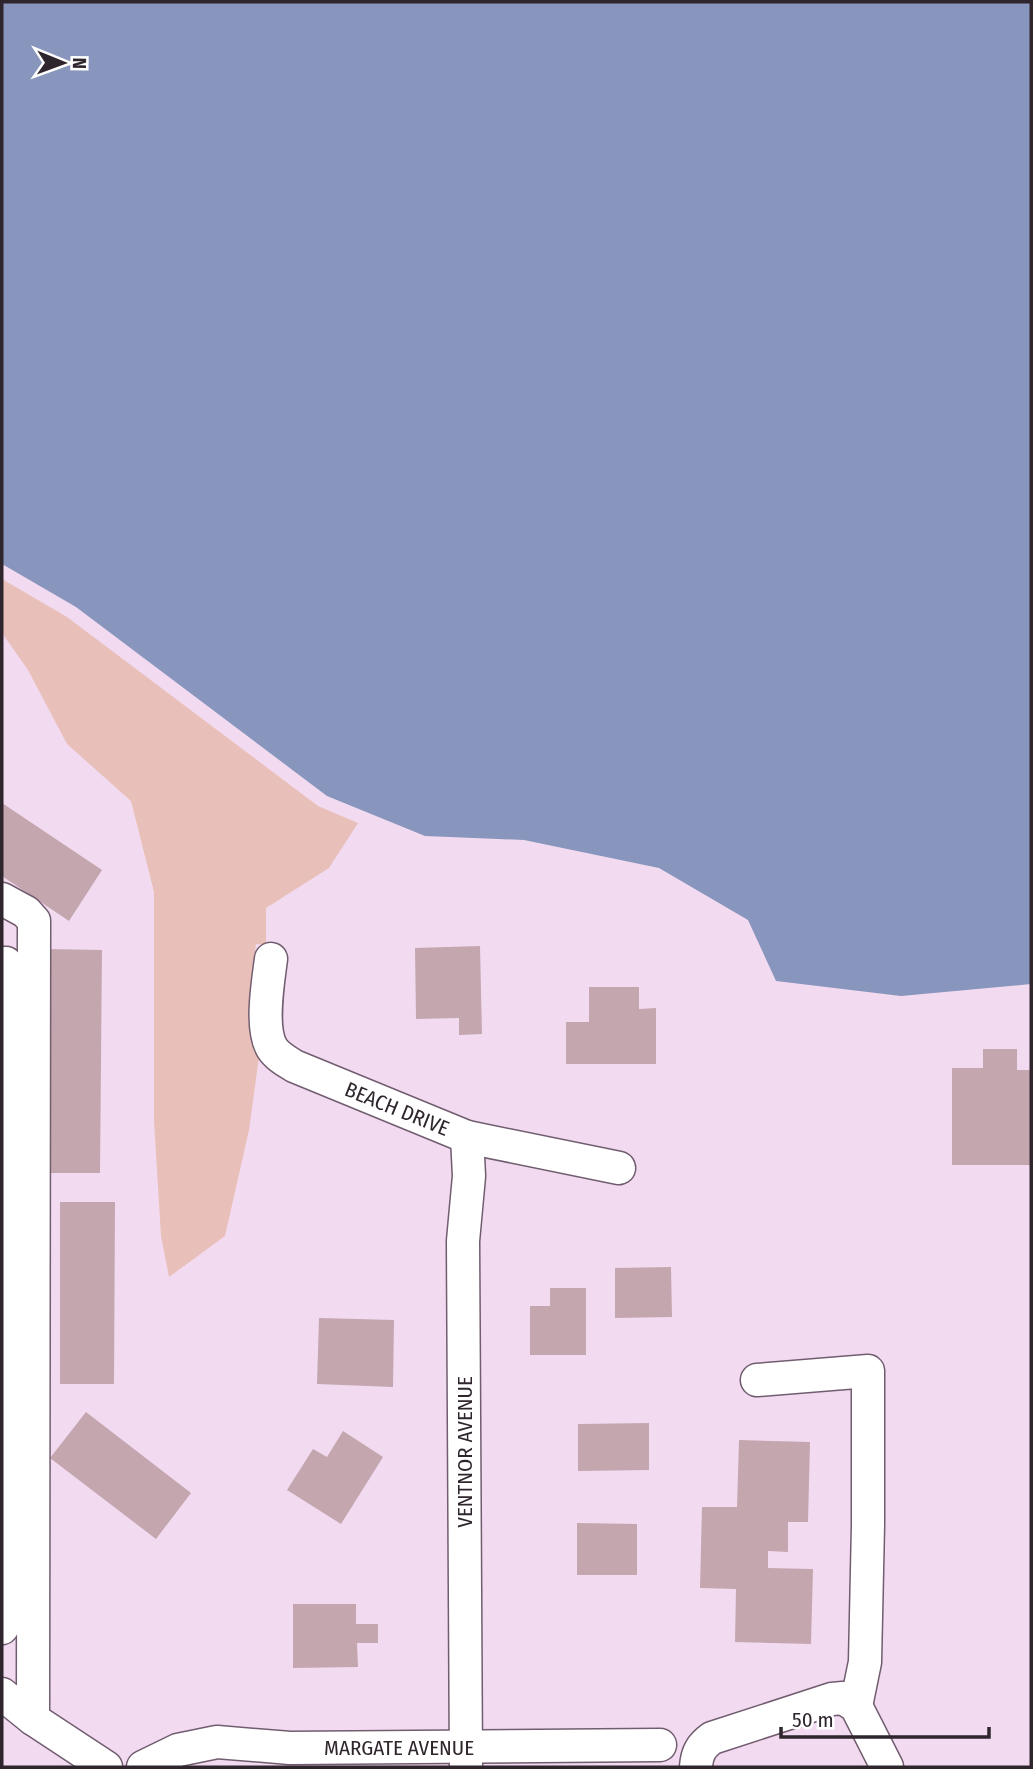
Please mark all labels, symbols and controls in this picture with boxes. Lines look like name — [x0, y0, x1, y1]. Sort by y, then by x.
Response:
north arrow — [28, 28, 98, 98]
text: N — [68, 57, 91, 69]
street label: BEACH DRIVE — [341, 1076, 453, 1142]
street label: VENTNOR AVENUE — [452, 1376, 478, 1528]
scale bar — [781, 1696, 989, 1740]
text: 50 m — [792, 1707, 834, 1733]
street label: MARGATE AVENUE — [324, 1735, 474, 1761]

